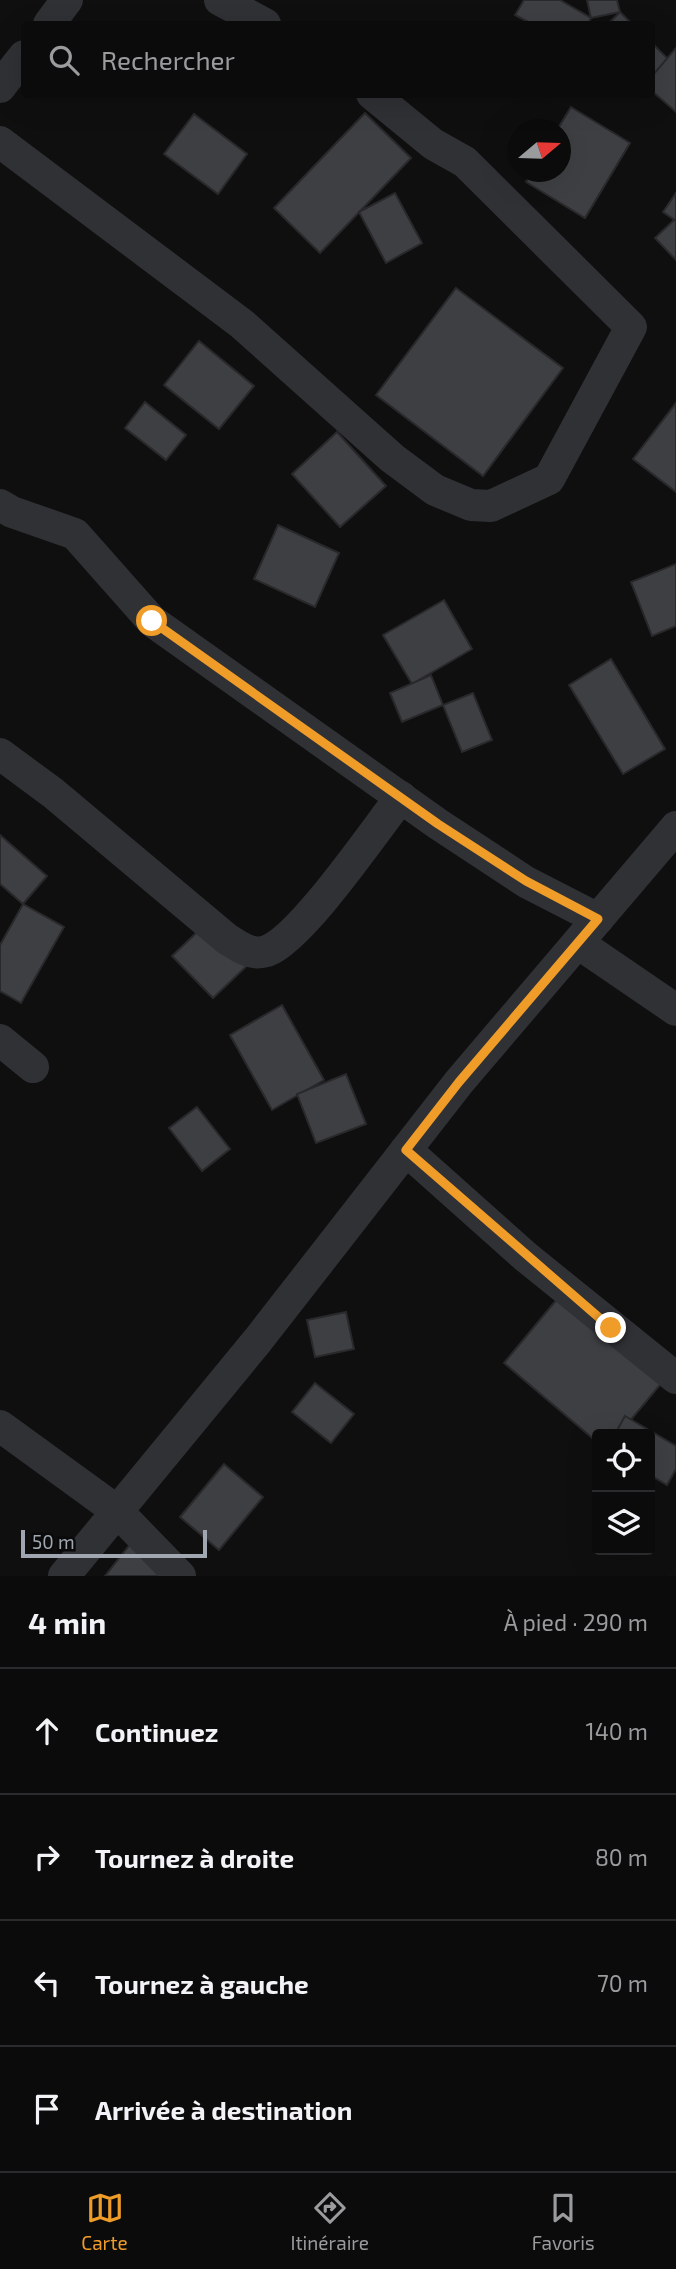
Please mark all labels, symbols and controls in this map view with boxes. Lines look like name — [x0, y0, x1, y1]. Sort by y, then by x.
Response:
search box — [21, 21, 655, 98]
icon: search — [45, 41, 83, 79]
text: Rechercher — [101, 44, 235, 75]
north arrow — [508, 119, 571, 182]
route start — [136, 605, 167, 636]
route end — [595, 1312, 626, 1343]
map controls — [592, 1429, 655, 1555]
button: locate — [592, 1429, 655, 1492]
button: layers — [592, 1492, 655, 1555]
scale bar — [21, 1527, 206, 1559]
text: 50 m — [32, 1530, 75, 1553]
text: 4 min — [28, 1604, 106, 1640]
text: À pied · 290 m — [504, 1608, 648, 1636]
icon: ahead — [28, 1712, 66, 1750]
text: Continuez — [95, 1716, 218, 1747]
text: 140 m — [586, 1717, 648, 1745]
icon: right — [28, 1838, 66, 1876]
text: Tournez à droite — [95, 1842, 294, 1873]
text: 80 m — [595, 1843, 648, 1871]
icon: left — [28, 1964, 66, 2002]
text: Tournez à gauche — [95, 1968, 309, 1999]
text: 70 m — [597, 1969, 648, 1997]
icon: arrive — [28, 2090, 66, 2128]
text: Arrivée à destination — [95, 2094, 352, 2125]
tab: Carte — [81, 2189, 128, 2254]
tab: Itinéraire — [290, 2189, 369, 2254]
tab: Favoris — [532, 2189, 595, 2254]

